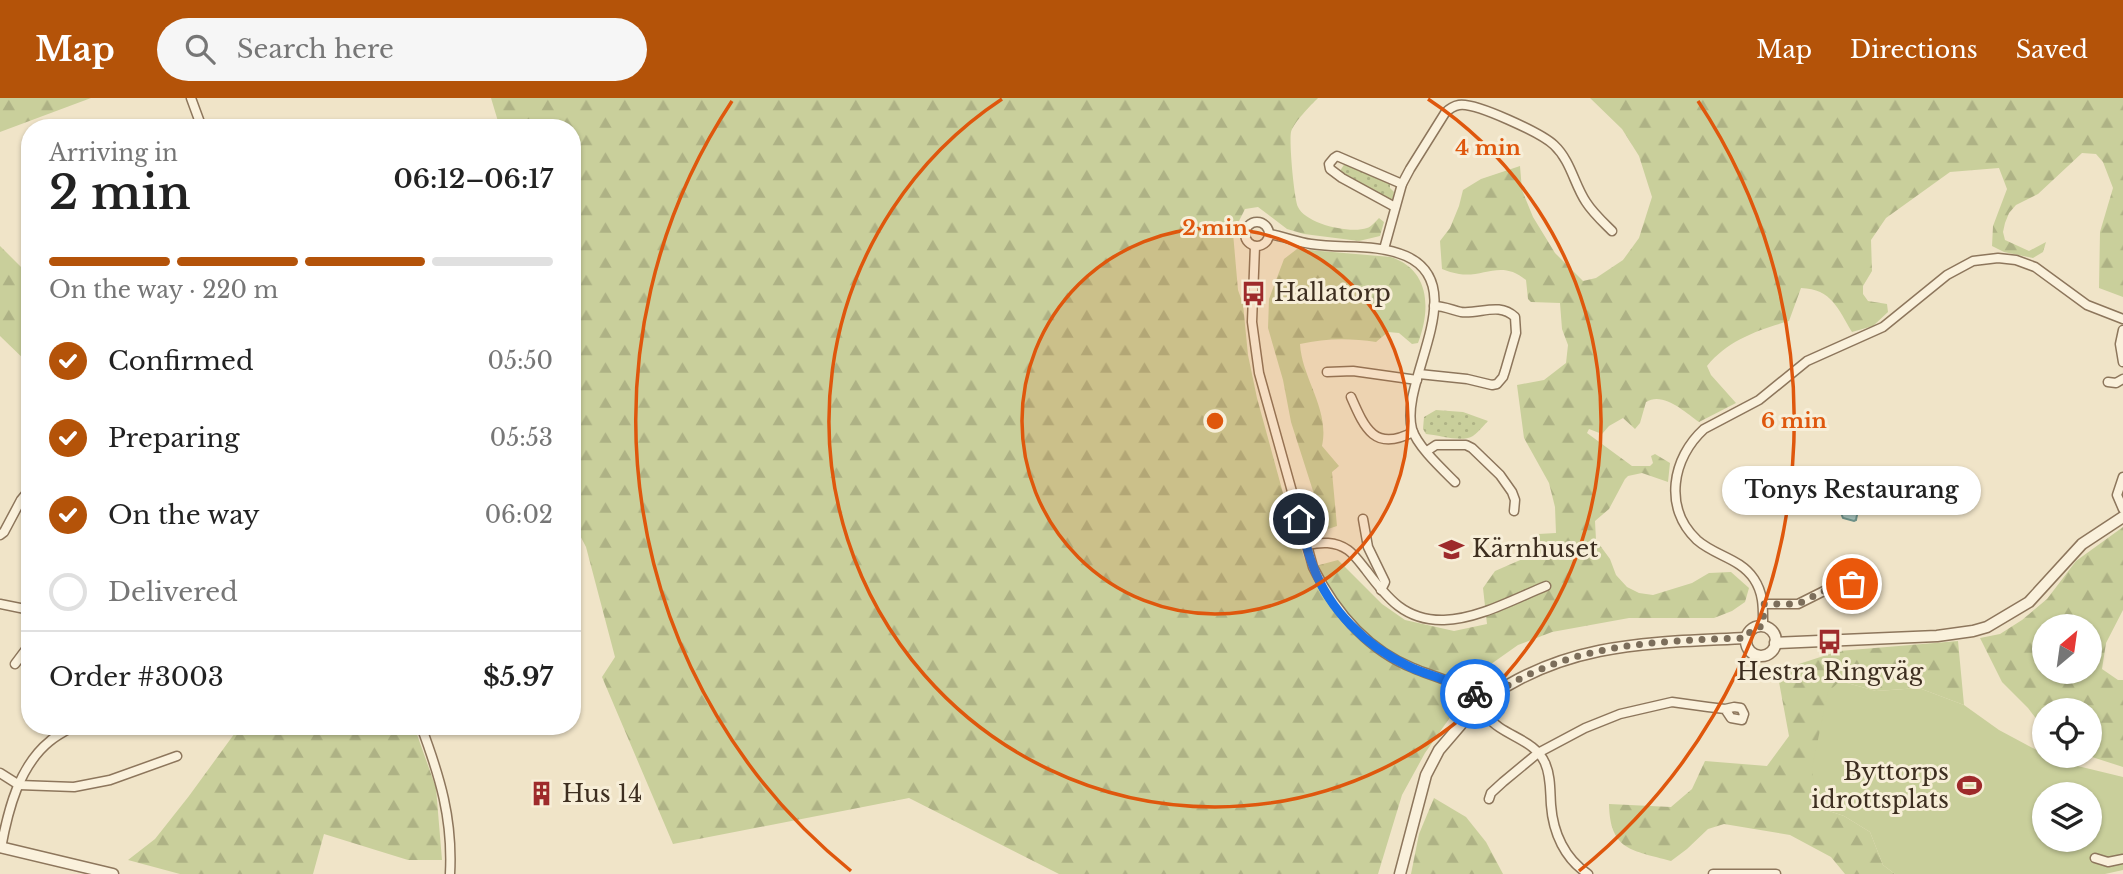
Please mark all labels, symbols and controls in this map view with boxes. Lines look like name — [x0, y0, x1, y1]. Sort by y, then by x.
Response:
search box — [157, 18, 647, 81]
text: Map — [35, 29, 115, 70]
icon: search — [181, 30, 219, 68]
text: Search here — [237, 33, 394, 65]
text: Map — [1756, 35, 1812, 64]
text: Directions — [1850, 35, 1978, 64]
text: Saved — [2016, 35, 2088, 64]
text: 4 min — [1455, 135, 1521, 161]
text: Arriving in — [49, 139, 178, 167]
text: 06:12–06:17 — [393, 163, 553, 195]
text: 2 min — [49, 164, 191, 221]
text: 2 min — [1182, 215, 1248, 241]
text: On the way · 220 m — [49, 276, 278, 304]
place label: Hallatorp — [1274, 278, 1391, 307]
bus stop icon: Hallatorp — [1240, 279, 1268, 307]
icon: check — [49, 342, 87, 380]
text: Confirmed — [108, 345, 253, 377]
text: 05:50 — [487, 347, 553, 375]
text: 6 min — [1761, 408, 1827, 434]
centre of rings — [1203, 409, 1227, 433]
icon: check — [49, 419, 87, 457]
text: Preparing — [108, 422, 240, 454]
text: 05:53 — [490, 424, 553, 452]
callout: Tonys Restaurang — [1722, 465, 1982, 514]
text: Tonys Restaurang — [1744, 476, 1959, 504]
pin — [1269, 489, 1329, 549]
icon: check — [49, 496, 87, 534]
text: On the way — [108, 499, 260, 531]
icon: home — [1280, 500, 1318, 538]
text: 06:02 — [485, 501, 553, 529]
place label: Kärnhuset — [1472, 534, 1598, 563]
school or university icon: Kärnhuset — [1438, 535, 1466, 563]
pin — [1822, 554, 1882, 614]
icon: bag — [1833, 565, 1871, 603]
text: Delivered — [108, 576, 238, 608]
north arrow — [2032, 614, 2102, 684]
map controls — [2032, 614, 2102, 852]
bus stop icon: Hestra Ringväg — [1816, 627, 1844, 655]
place label: Hestra Ringväg — [1737, 657, 1924, 686]
courier — [1440, 659, 1510, 729]
text: Order #3003 — [49, 661, 224, 693]
text: $5.97 — [483, 661, 553, 693]
icon: bike — [1456, 675, 1494, 713]
button: locate — [2032, 698, 2102, 768]
place label: Byttorps idrottsplats — [1811, 757, 1949, 814]
sports icon: Byttorps idrottsplats — [1955, 772, 1983, 800]
place label: Hus 14 — [562, 779, 642, 808]
building icon: Hus 14 — [528, 780, 556, 808]
button: layers — [2032, 782, 2102, 852]

